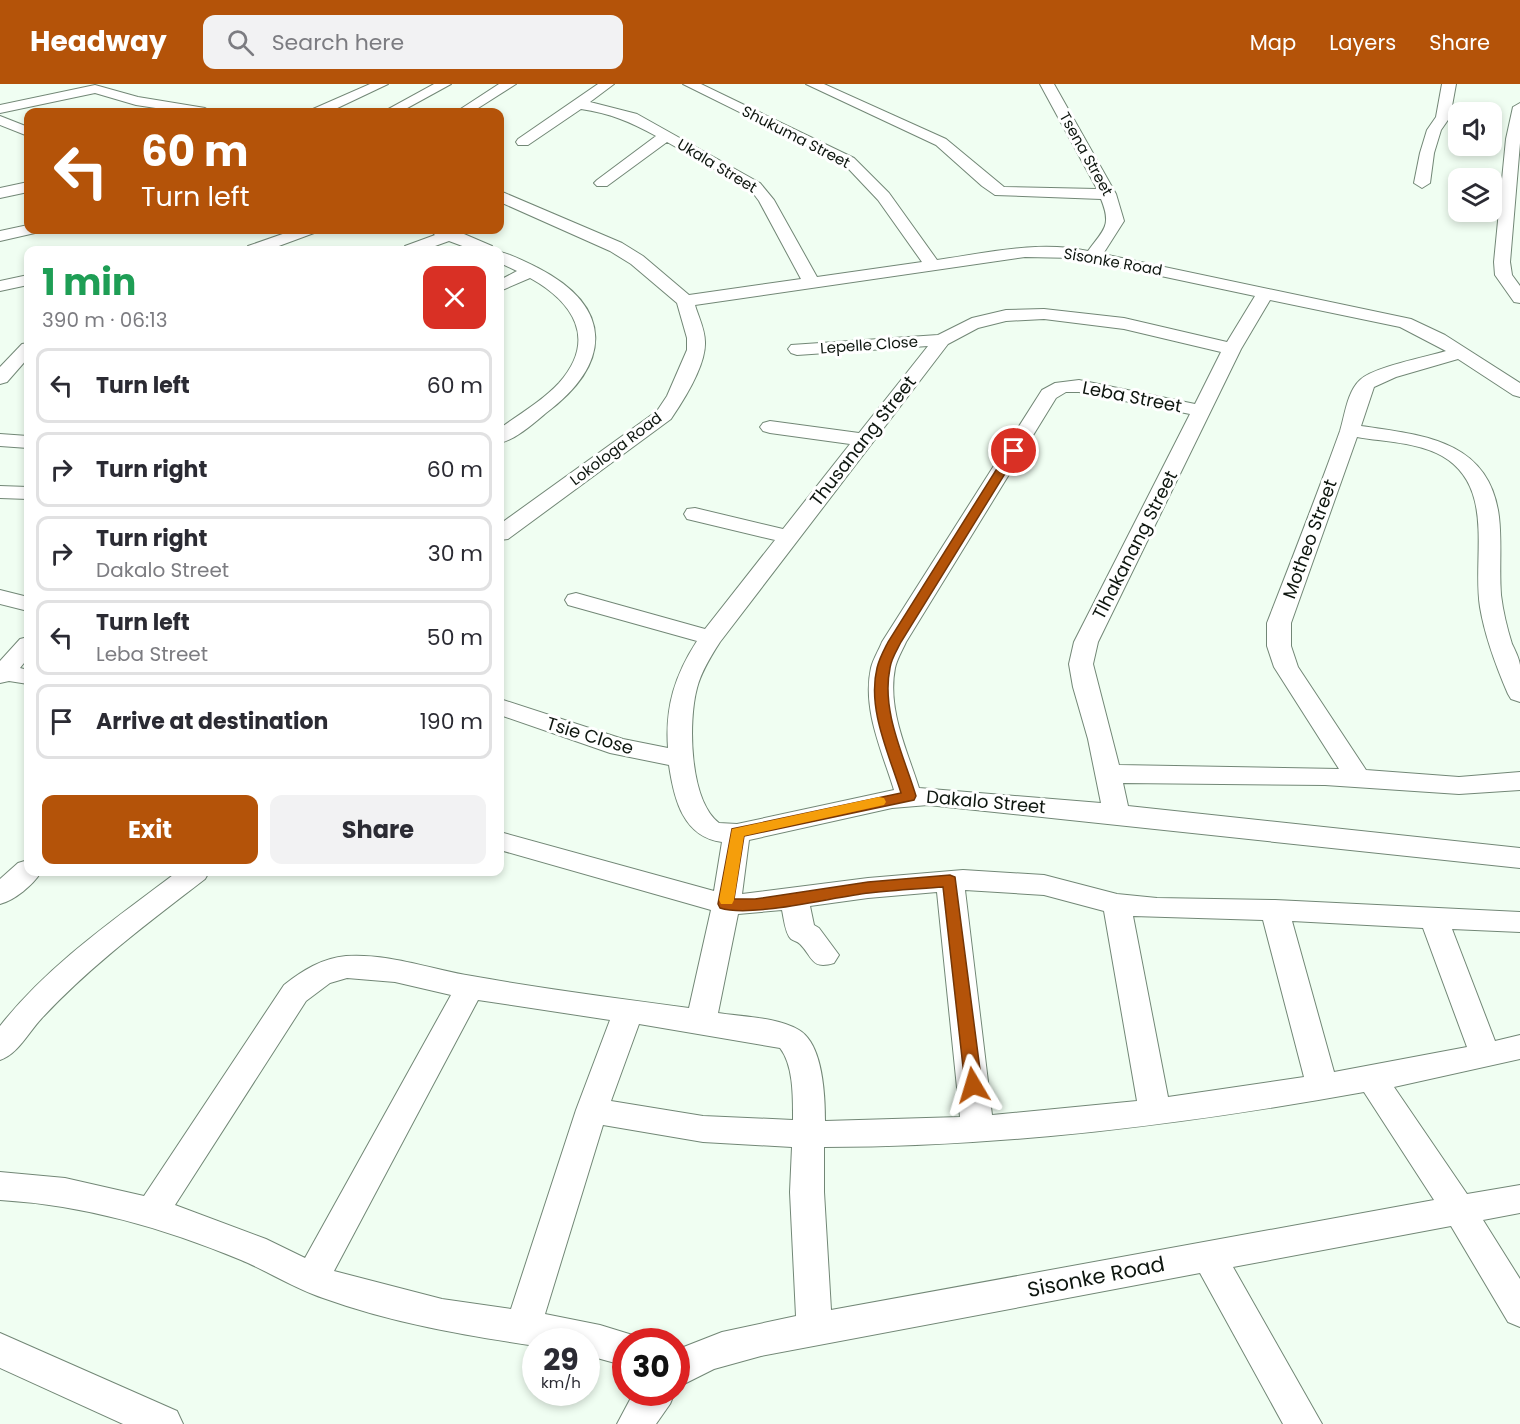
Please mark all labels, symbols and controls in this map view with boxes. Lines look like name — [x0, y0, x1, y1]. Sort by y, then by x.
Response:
search box — [203, 15, 623, 69]
text: Headway — [30, 22, 167, 61]
icon: search — [224, 26, 257, 59]
text: Search here — [272, 27, 404, 58]
text: Map — [1250, 28, 1296, 57]
text: Layers — [1329, 28, 1396, 57]
text: Share — [1429, 28, 1490, 57]
street label: Shukuma Street — [739, 100, 854, 173]
map controls — [1448, 102, 1502, 222]
button: sound — [1448, 102, 1502, 156]
street label: Tsena Street — [1055, 108, 1118, 199]
text: 60 m — [141, 122, 249, 181]
icon: left — [42, 132, 120, 210]
street label: Ukala Street — [673, 133, 761, 198]
button: layers — [1448, 168, 1502, 222]
text: Turn left — [141, 178, 250, 215]
street label: Sisonke Road — [1062, 243, 1164, 280]
text: 1 min — [42, 257, 136, 308]
button: close — [423, 266, 486, 329]
text: 390 m · 06:13 — [42, 306, 168, 334]
street label: Lepelle Close — [819, 331, 919, 358]
icon: left — [45, 369, 78, 402]
text: Turn left — [96, 370, 190, 401]
text: 60 m — [427, 370, 483, 401]
street label: Thusanang Street — [804, 370, 921, 511]
street label: Leba Street — [1080, 375, 1184, 418]
street label: Lokologa Road — [565, 407, 666, 490]
pin — [988, 425, 1039, 476]
icon: arrive — [997, 434, 1030, 467]
icon: right — [45, 453, 78, 486]
text: Turn right — [96, 454, 207, 485]
text: 60 m — [427, 454, 483, 485]
street label: Tlhakanang Street — [1086, 466, 1183, 624]
street label: Motheo Street — [1276, 476, 1343, 602]
text: Turn right — [96, 523, 207, 554]
icon: right — [45, 537, 78, 570]
text: 30 m — [428, 538, 483, 569]
text: Dakalo Street — [96, 556, 229, 584]
text: Turn left — [96, 607, 190, 638]
icon: left — [45, 621, 78, 654]
text: 50 m — [427, 622, 483, 653]
text: Leba Street — [96, 640, 208, 668]
icon: arrive — [45, 705, 78, 738]
text: Arrive at destination — [96, 706, 328, 737]
text: 190 m — [420, 706, 483, 737]
street label: Tsie Close — [543, 710, 637, 761]
street label: Dakalo Street — [925, 784, 1047, 819]
button: Exit — [42, 795, 258, 864]
button: Share — [270, 795, 486, 864]
position arrow — [941, 1053, 1005, 1117]
street label: Sisonke Road — [1025, 1249, 1167, 1304]
speed limit sign: 30 — [612, 1328, 690, 1406]
text: 29 — [543, 1338, 579, 1381]
text: km/h — [541, 1372, 581, 1393]

